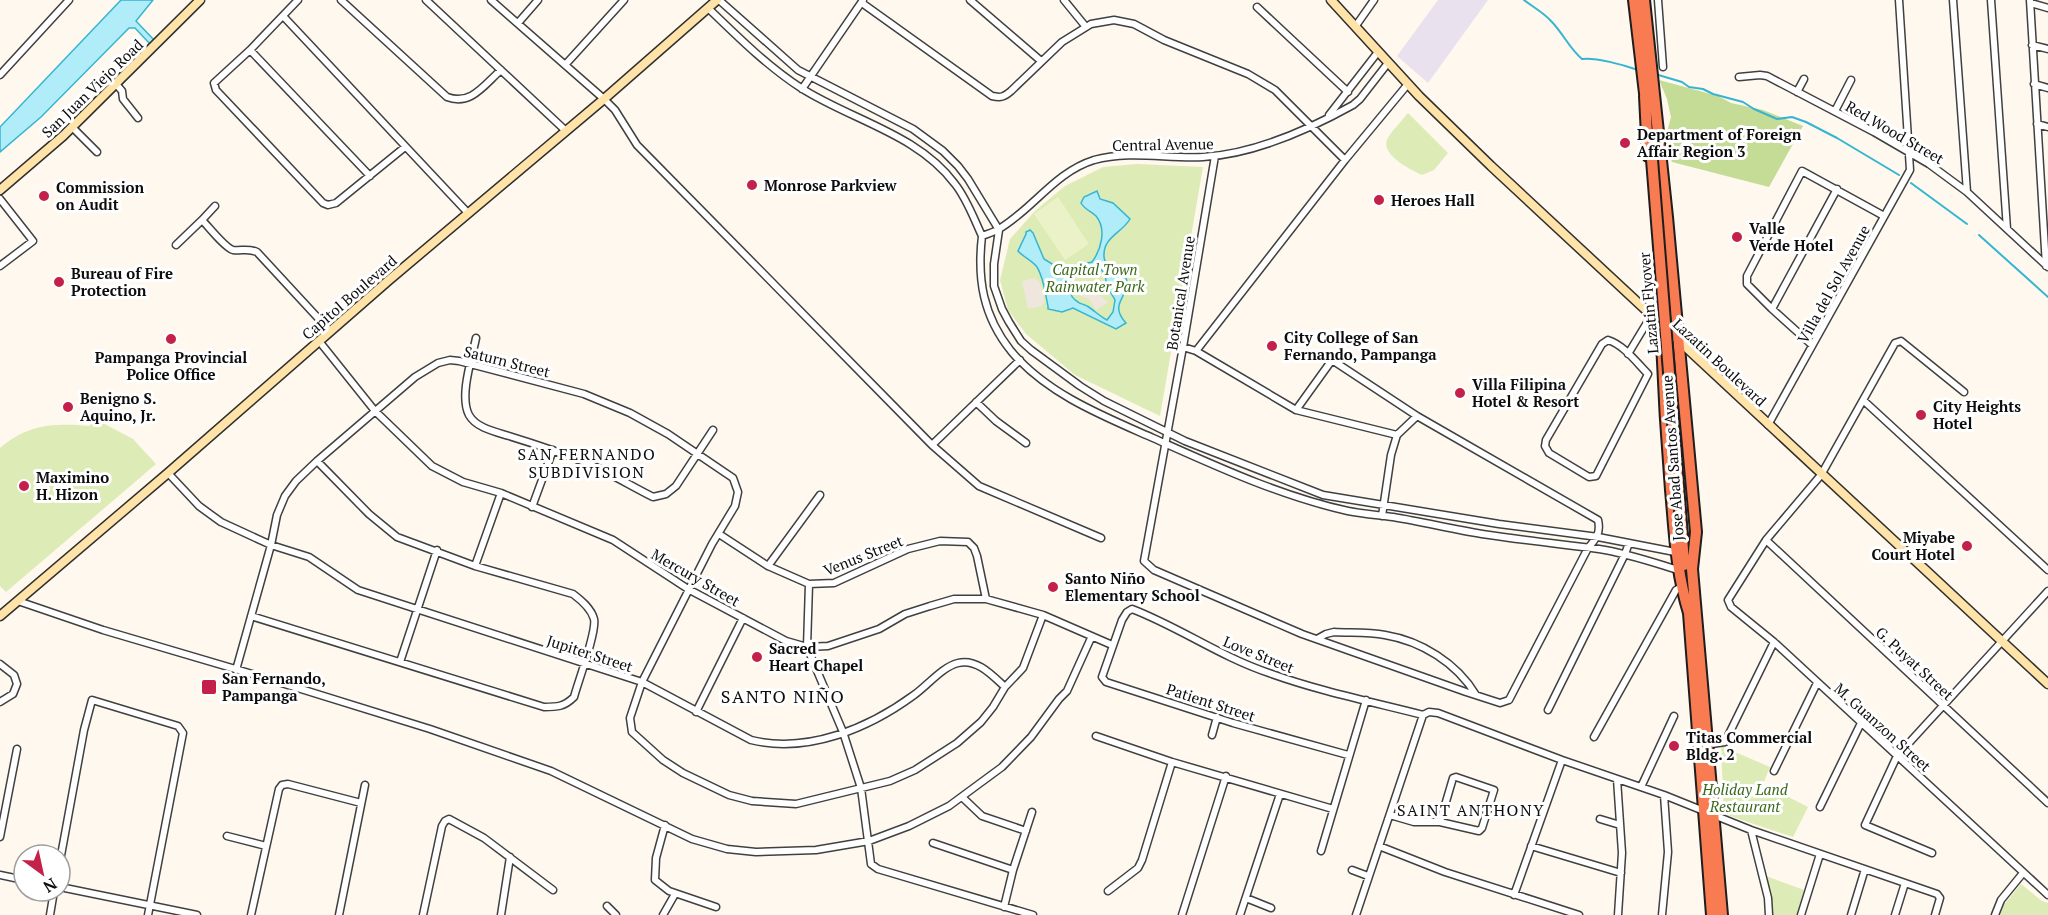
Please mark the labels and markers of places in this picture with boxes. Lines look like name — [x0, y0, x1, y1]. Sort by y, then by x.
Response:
place label: Department of Foreign Affair Region 3 — [1637, 124, 1802, 161]
marker: Department of Foreign Affair Region 3 — [1618, 136, 1632, 150]
place label: Monrose Parkview — [764, 175, 897, 195]
place label: Commission on Audit — [56, 177, 145, 214]
marker: Monrose Parkview — [745, 178, 759, 192]
marker: Commission on Audit — [37, 189, 51, 203]
place label: Heroes Hall — [1391, 190, 1475, 210]
marker: Heroes Hall — [1372, 193, 1386, 207]
place label: Valle Verde Hotel — [1749, 218, 1834, 255]
marker: Valle Verde Hotel — [1730, 230, 1744, 244]
place label: Bureau of Fire Protection — [71, 263, 173, 300]
marker: Bureau of Fire Protection — [52, 275, 66, 289]
place label: City College of San Fernando, Pampanga — [1284, 327, 1437, 364]
marker: Pampanga Provincial Police Office — [164, 332, 178, 346]
marker: City College of San Fernando, Pampanga — [1265, 339, 1279, 353]
place label: Pampanga Provincial Police Office — [95, 347, 247, 384]
place label: Villa Filipina Hotel & Resort — [1472, 374, 1579, 411]
marker: Villa Filipina Hotel & Resort — [1453, 386, 1467, 400]
place label: Benigno S. Aquino, Jr. — [80, 388, 156, 425]
place label: City Heights Hotel — [1933, 396, 2021, 433]
marker: Benigno S. Aquino, Jr. — [61, 400, 75, 414]
marker: City Heights Hotel — [1914, 408, 1928, 422]
place label: Maximino H. Hizon — [36, 467, 109, 504]
marker: Maximino H. Hizon — [17, 479, 31, 493]
place label: Miyabe Court Hotel — [1871, 527, 1955, 564]
marker: Miyabe Court Hotel — [1960, 539, 1974, 553]
place label: Santo Niño Elementary School — [1065, 568, 1200, 605]
marker: Santo Niño Elementary School — [1046, 580, 1060, 594]
place label: Sacred Heart Chapel — [769, 638, 863, 675]
marker: Sacred Heart Chapel — [750, 650, 764, 664]
place label: San Fernando, Pampanga — [222, 668, 326, 705]
marker: San Fernando, Pampanga — [200, 678, 218, 696]
place label: Titas Commercial Bldg. 2 — [1686, 727, 1812, 764]
marker: Titas Commercial Bldg. 2 — [1667, 739, 1681, 753]

